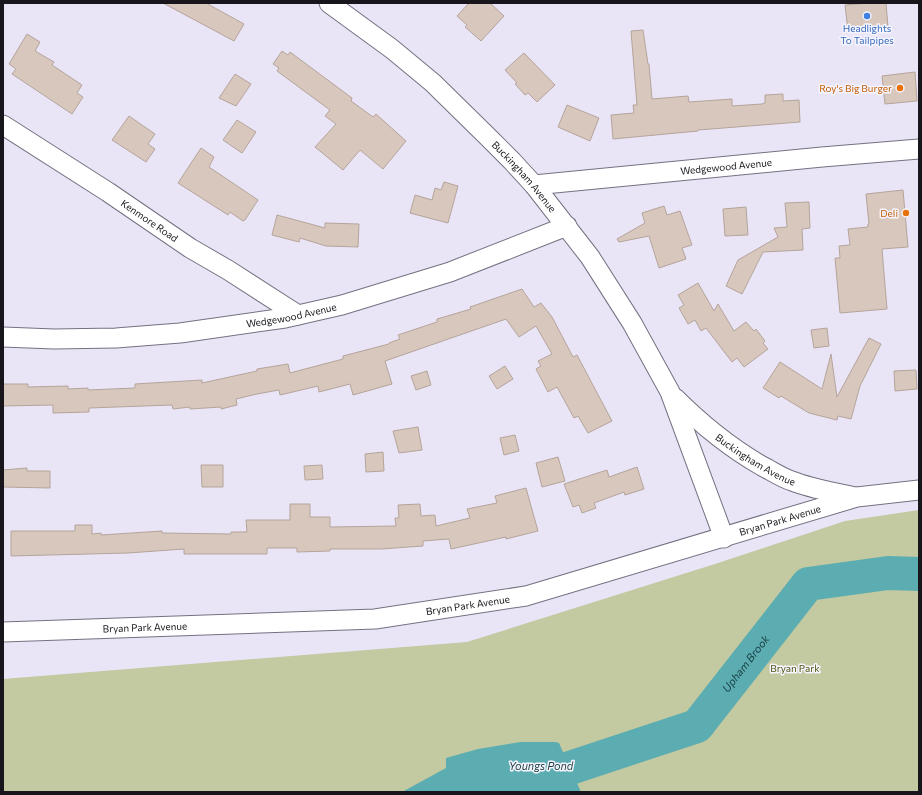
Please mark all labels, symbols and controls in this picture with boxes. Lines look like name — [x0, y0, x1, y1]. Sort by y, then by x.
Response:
marker: Headlights To Tailpipes — [862, 11, 872, 21]
place label: Headlights To Tailpipes — [840, 22, 894, 46]
place label: Roy's Big Burger — [819, 82, 892, 94]
marker: Roy's Big Burger — [895, 83, 905, 93]
street label: Buckingham Avenue — [489, 138, 559, 215]
street label: Wedgewood Avenue — [680, 156, 772, 177]
street label: Kenmore Road — [119, 197, 181, 244]
place label: Deli — [880, 207, 898, 219]
marker: Deli — [901, 208, 911, 218]
street label: Wedgewood Avenue — [245, 300, 338, 329]
street label: Buckingham Avenue — [713, 431, 797, 488]
street label: Bryan Park Avenue — [738, 502, 822, 538]
street label: Bryan Park Avenue — [425, 593, 510, 617]
street label: Bryan Park Avenue — [102, 620, 187, 635]
water label: Upham Brook — [719, 631, 772, 694]
park label: Bryan Park — [770, 662, 820, 674]
water label: Youngs Pond — [509, 759, 574, 772]

